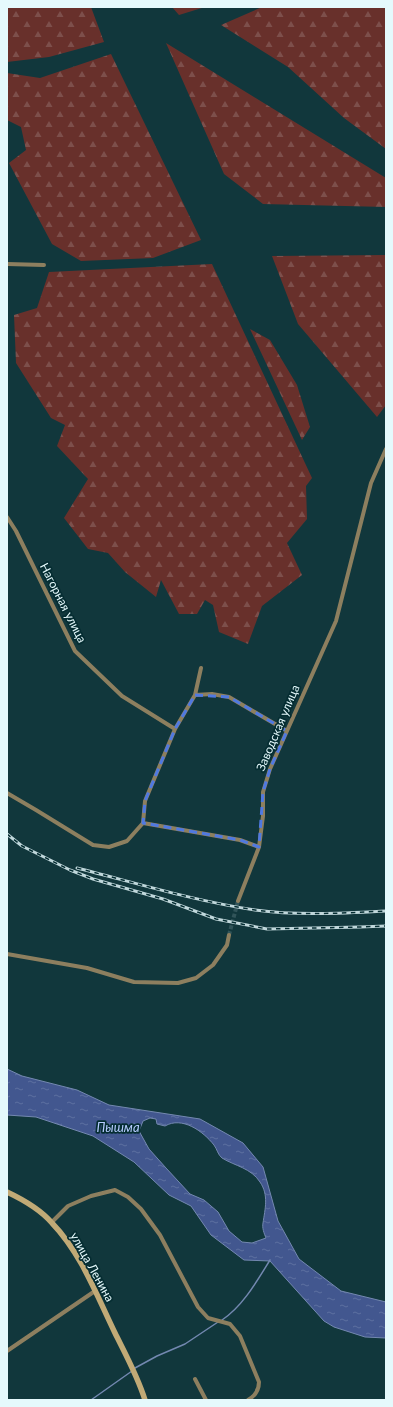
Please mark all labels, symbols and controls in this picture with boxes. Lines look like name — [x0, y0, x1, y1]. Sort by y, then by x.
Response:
street label: Нагорная улица — [37, 560, 90, 645]
street label: Заводская улица — [253, 682, 302, 773]
water label: Пышма — [96, 1119, 140, 1135]
street label: улица Ленина — [67, 1229, 118, 1304]

